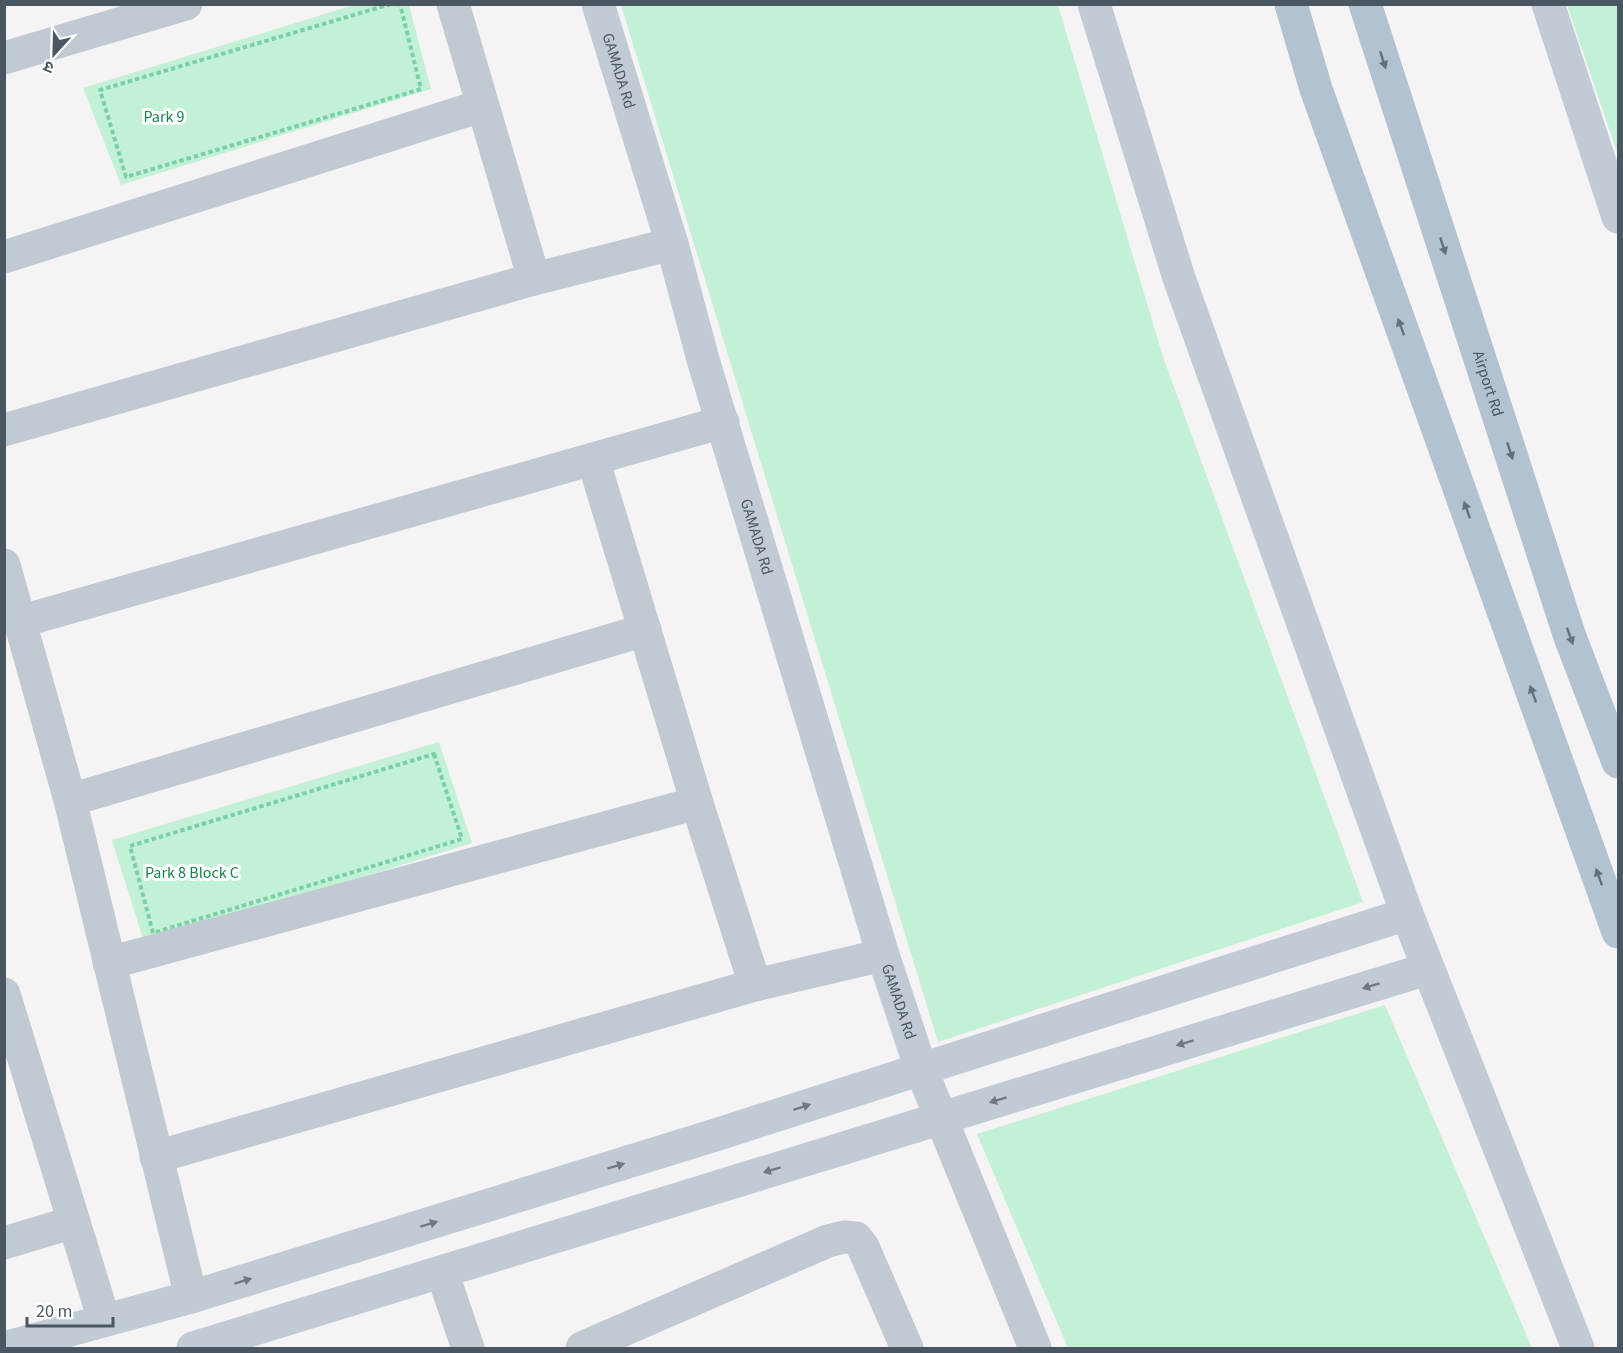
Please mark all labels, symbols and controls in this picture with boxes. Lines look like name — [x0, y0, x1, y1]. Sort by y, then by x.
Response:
north arrow — [24, 24, 84, 84]
street label: GAMADA Rd — [597, 30, 641, 112]
one-way arrow — [1378, 51, 1388, 69]
text: उ — [40, 55, 57, 79]
park label: Park 9 — [143, 106, 185, 128]
one-way arrow — [1439, 237, 1448, 255]
one-way arrow — [1395, 317, 1405, 335]
street label: Airport Rd — [1467, 348, 1509, 419]
one-way arrow — [1505, 442, 1515, 460]
street label: GAMADA Rd — [735, 496, 778, 578]
one-way arrow — [1461, 501, 1471, 519]
one-way arrow — [1565, 628, 1575, 646]
one-way arrow — [1527, 684, 1537, 702]
park label: Park 8 Block C — [145, 862, 239, 884]
one-way arrow — [1593, 868, 1603, 886]
street label: GAMADA Rd — [876, 961, 921, 1042]
one-way arrow — [1362, 982, 1380, 991]
one-way arrow — [1176, 1039, 1194, 1048]
one-way arrow — [989, 1096, 1007, 1105]
one-way arrow — [793, 1102, 811, 1112]
one-way arrow — [607, 1161, 625, 1170]
one-way arrow — [763, 1166, 781, 1175]
one-way arrow — [420, 1219, 438, 1228]
one-way arrow — [234, 1276, 252, 1285]
scale bar — [27, 1290, 112, 1328]
text: 20 m — [36, 1299, 72, 1324]

